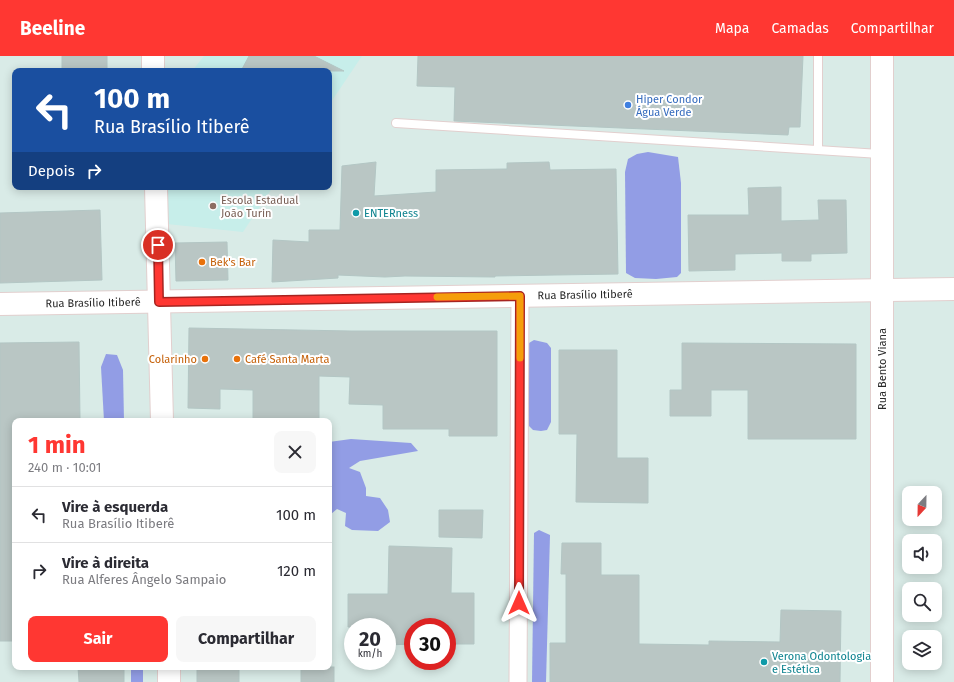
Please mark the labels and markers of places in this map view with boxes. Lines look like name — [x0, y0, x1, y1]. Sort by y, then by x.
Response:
place label: Hiper Condor Água Verde — [636, 93, 703, 119]
marker: Hiper Condor Água Verde — [623, 100, 633, 110]
place label: Escola Estadual João Turin — [221, 194, 298, 220]
marker: Escola Estadual João Turin — [208, 201, 218, 211]
place label: ENTERness — [364, 207, 418, 220]
marker: ENTERness — [351, 208, 361, 218]
pin — [141, 228, 175, 262]
place label: Bek's Bar — [210, 256, 256, 269]
marker: Bek's Bar — [197, 257, 207, 267]
place label: Colarinho — [149, 353, 197, 366]
place label: Café Santa Marta — [245, 353, 329, 366]
marker: Colarinho — [200, 354, 210, 364]
marker: Café Santa Marta — [232, 354, 242, 364]
place label: Verona Odontologia e Estética — [772, 650, 871, 676]
marker: Verona Odontologia e Estética — [759, 657, 769, 667]

